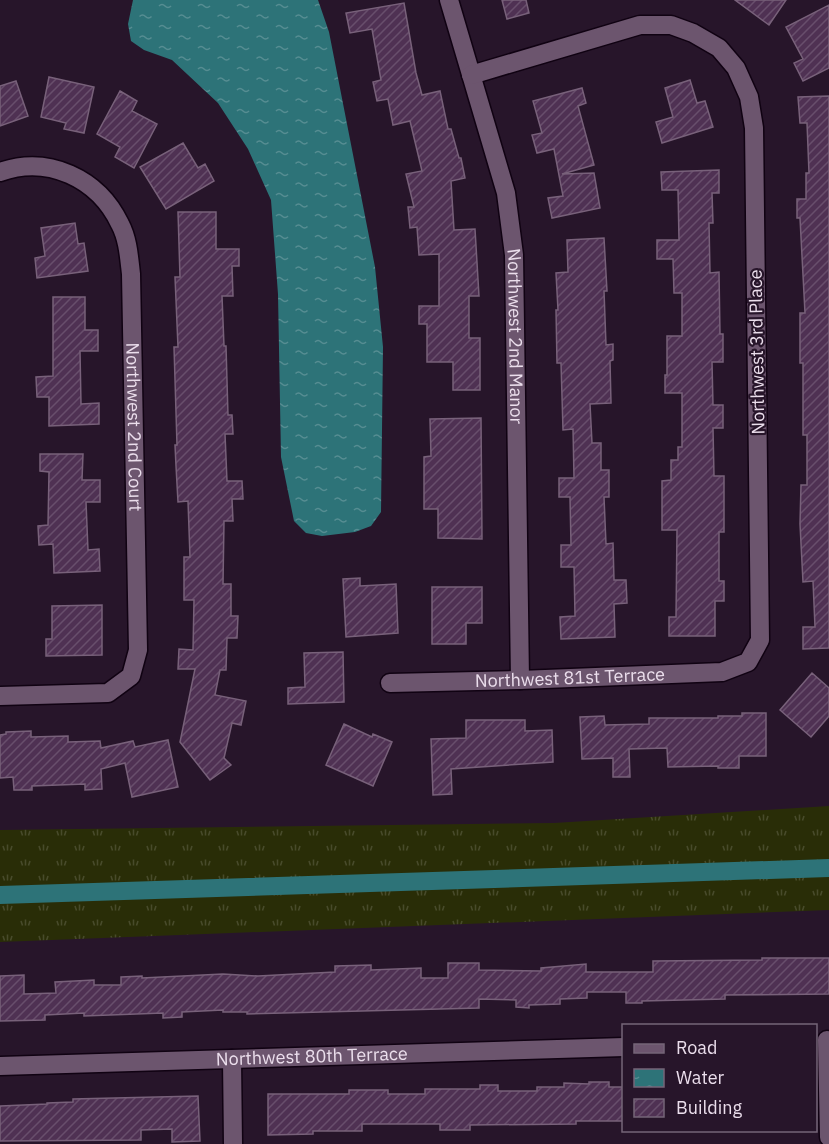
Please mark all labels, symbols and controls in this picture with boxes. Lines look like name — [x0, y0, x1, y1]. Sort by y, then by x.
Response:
street label: Northwest 2nd Manor — [502, 247, 528, 425]
street label: Northwest 3rd Place — [744, 269, 769, 435]
street label: Northwest 2nd Court — [121, 342, 147, 512]
street label: Northwest 81st Terrace — [475, 662, 666, 692]
legend — [622, 1024, 817, 1132]
text: Road — [676, 1036, 717, 1059]
street label: Northwest 80th Terrace — [216, 1042, 408, 1070]
text: Water — [676, 1066, 725, 1089]
text: Building — [676, 1096, 743, 1119]

